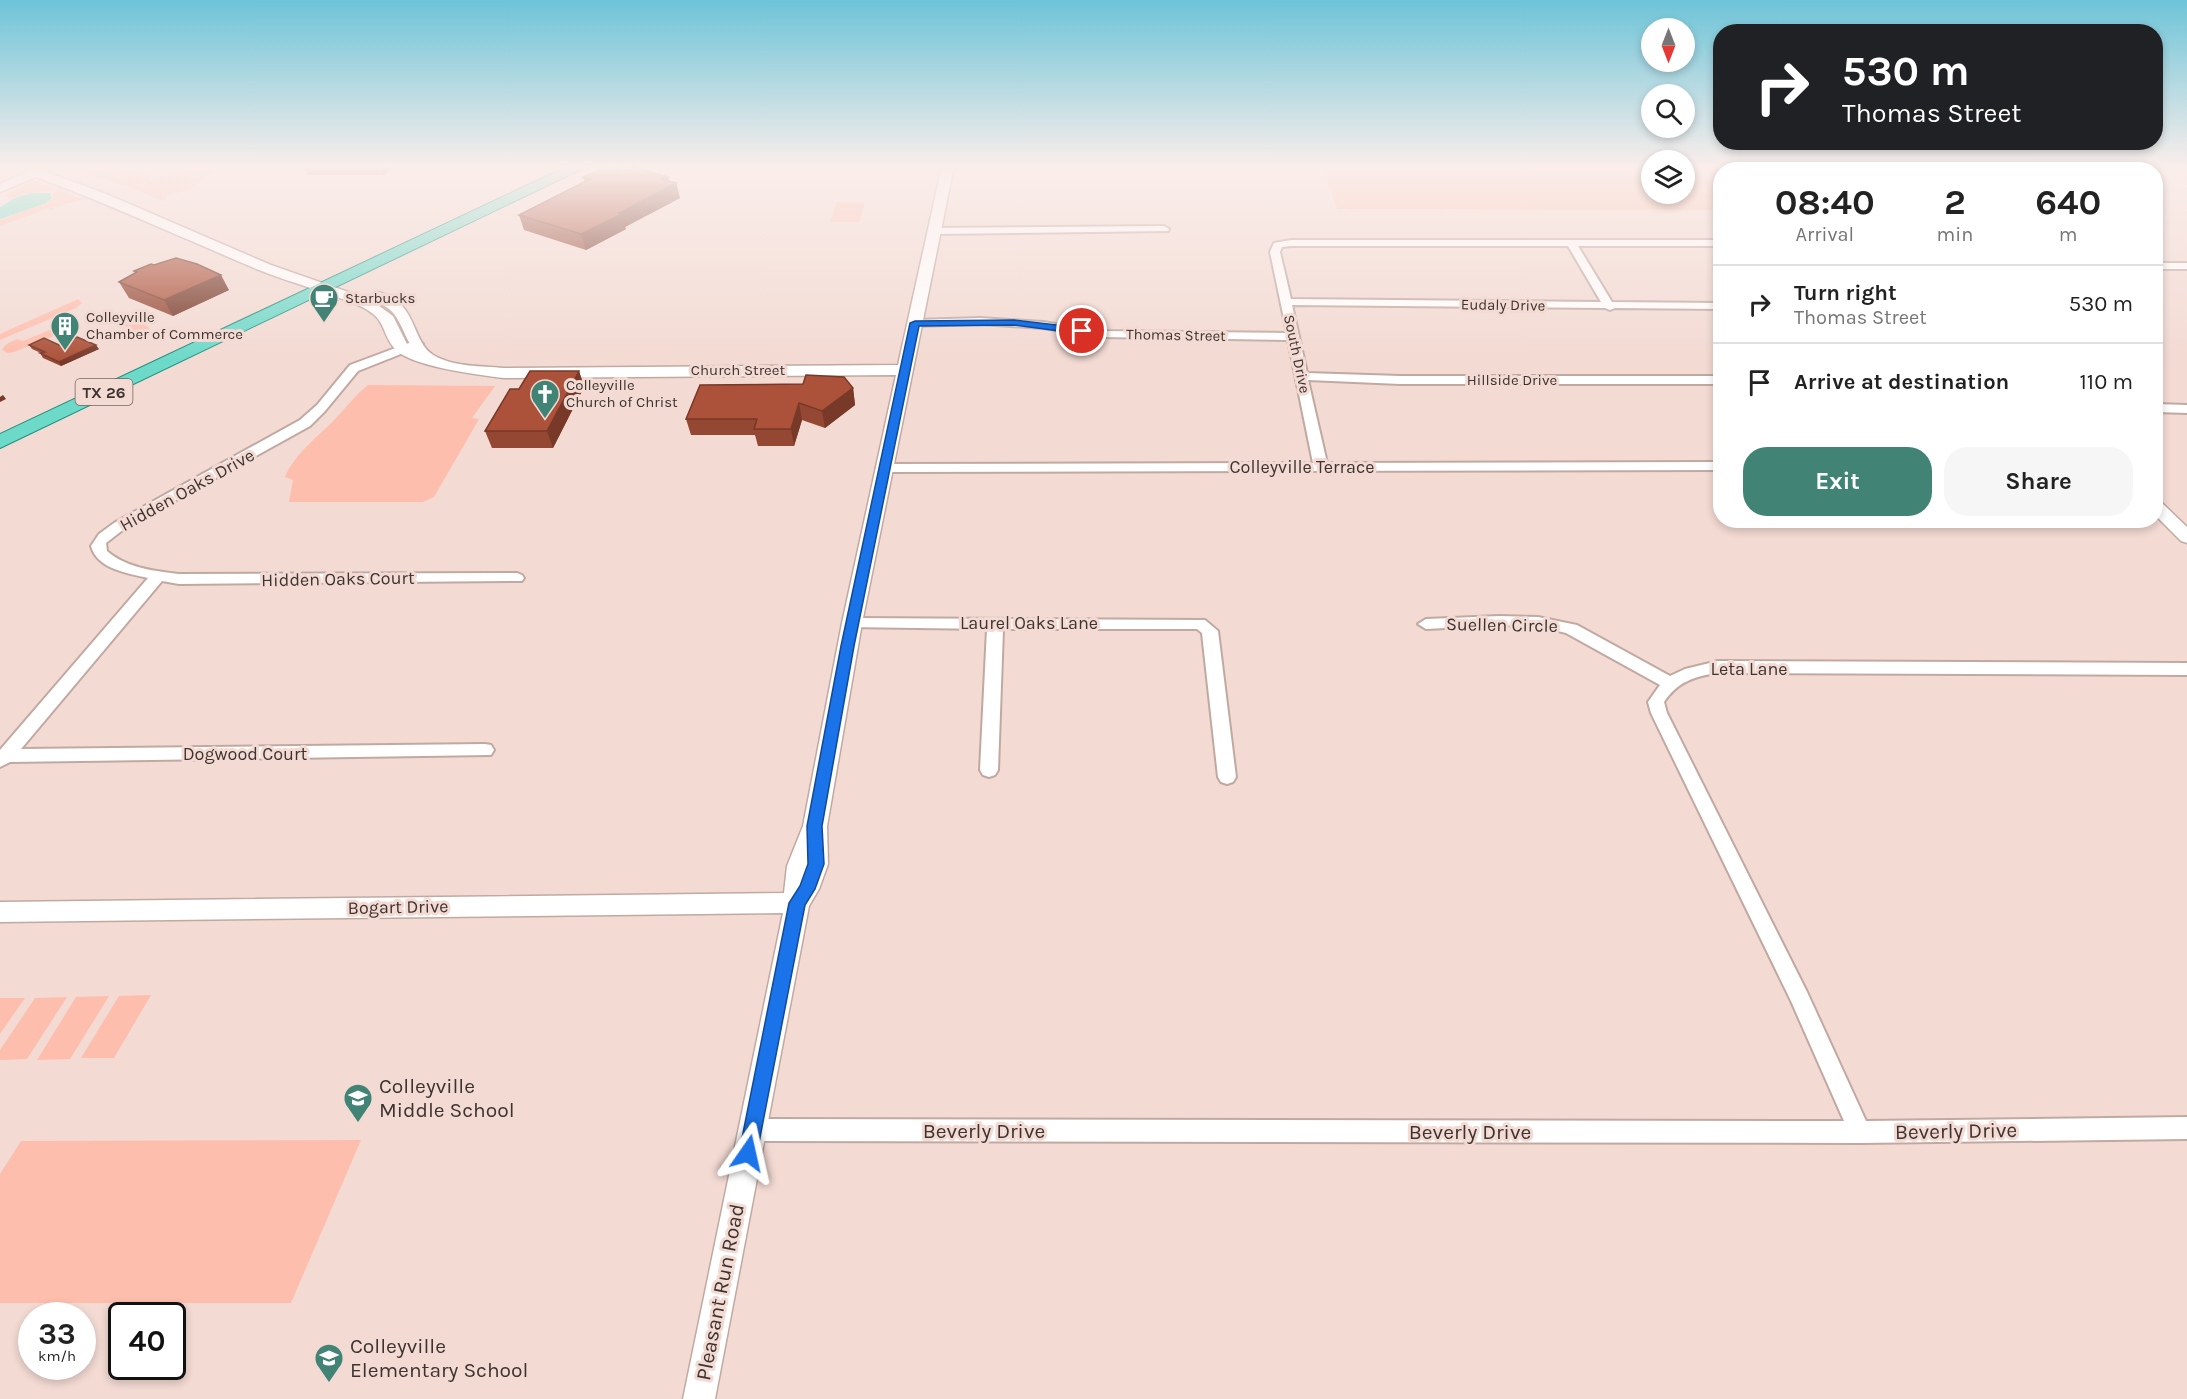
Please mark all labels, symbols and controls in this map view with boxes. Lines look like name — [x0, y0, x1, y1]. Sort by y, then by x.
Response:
north arrow — [1641, 18, 1695, 72]
map controls — [1641, 18, 1695, 204]
text: 530 m — [1842, 46, 1970, 96]
icon: right — [1743, 48, 1821, 126]
button: search — [1641, 84, 1695, 138]
text: Thomas Street — [1842, 97, 2021, 129]
button: layers — [1641, 150, 1695, 204]
text: 08:40 — [1775, 181, 1875, 223]
text: 2 — [1944, 181, 1966, 223]
text: 640 — [2035, 181, 2101, 223]
text: Arrival — [1795, 223, 1854, 246]
text: min — [1937, 223, 1973, 246]
text: m — [2059, 223, 2078, 246]
text: Turn right — [1794, 280, 1897, 306]
cafe icon: Starbucks — [308, 282, 340, 324]
icon: right — [1743, 288, 1776, 321]
place label: Starbucks — [345, 289, 415, 307]
text: 530 m — [2069, 291, 2133, 317]
street label: Eudaly Drive — [1461, 295, 1545, 315]
pin — [1056, 305, 1107, 356]
text: Thomas Street — [1794, 306, 1927, 329]
place label: Colleyville Chamber of Commerce — [86, 308, 243, 343]
building icon: Colleyville Chamber of Commerce — [49, 310, 81, 352]
street label: South Drive — [1280, 313, 1314, 395]
icon: arrive — [1065, 314, 1098, 347]
street label: Thomas Street — [1126, 325, 1226, 345]
street label: Church Street — [691, 361, 785, 379]
icon: arrive — [1743, 366, 1776, 399]
text: Arrive at destination — [1794, 369, 2009, 395]
text: 110 m — [2080, 369, 2133, 395]
street label: Hillside Drive — [1467, 371, 1557, 389]
place label: Colleyville Church of Christ — [566, 376, 678, 411]
church icon: Colleyville Church of Christ — [529, 378, 561, 420]
road number: TX 26 — [76, 379, 132, 405]
street label: Hidden Oaks Drive — [116, 444, 258, 536]
button: Exit — [1743, 447, 1932, 516]
button: Share — [1944, 447, 2133, 516]
street label: Colleyville Terrace — [1230, 456, 1374, 478]
street label: Hidden Oaks Court — [261, 567, 415, 591]
street label: Laurel Oaks Lane — [960, 612, 1098, 634]
street label: Suellen Circle — [1446, 613, 1558, 637]
street label: Leta Lane — [1710, 658, 1788, 680]
street label: Dogwood Court — [183, 743, 308, 765]
street label: Bogart Drive — [347, 895, 449, 919]
place label: Colleyville Middle School — [379, 1074, 515, 1122]
school or university icon: Colleyville Middle School — [342, 1082, 374, 1124]
street label: Beverly Drive — [1895, 1118, 2017, 1144]
street label: Beverly Drive — [923, 1119, 1045, 1143]
street label: Beverly Drive — [1409, 1120, 1531, 1144]
position arrow — [716, 1121, 780, 1185]
street label: Pleasant Run Road — [691, 1202, 749, 1382]
speed limit sign: 40 — [108, 1302, 186, 1380]
text: 33 — [38, 1316, 76, 1352]
place label: Colleyville Elementary School — [350, 1334, 528, 1382]
school or university icon: Colleyville Elementary School — [313, 1342, 345, 1384]
text: km/h — [38, 1347, 76, 1365]

